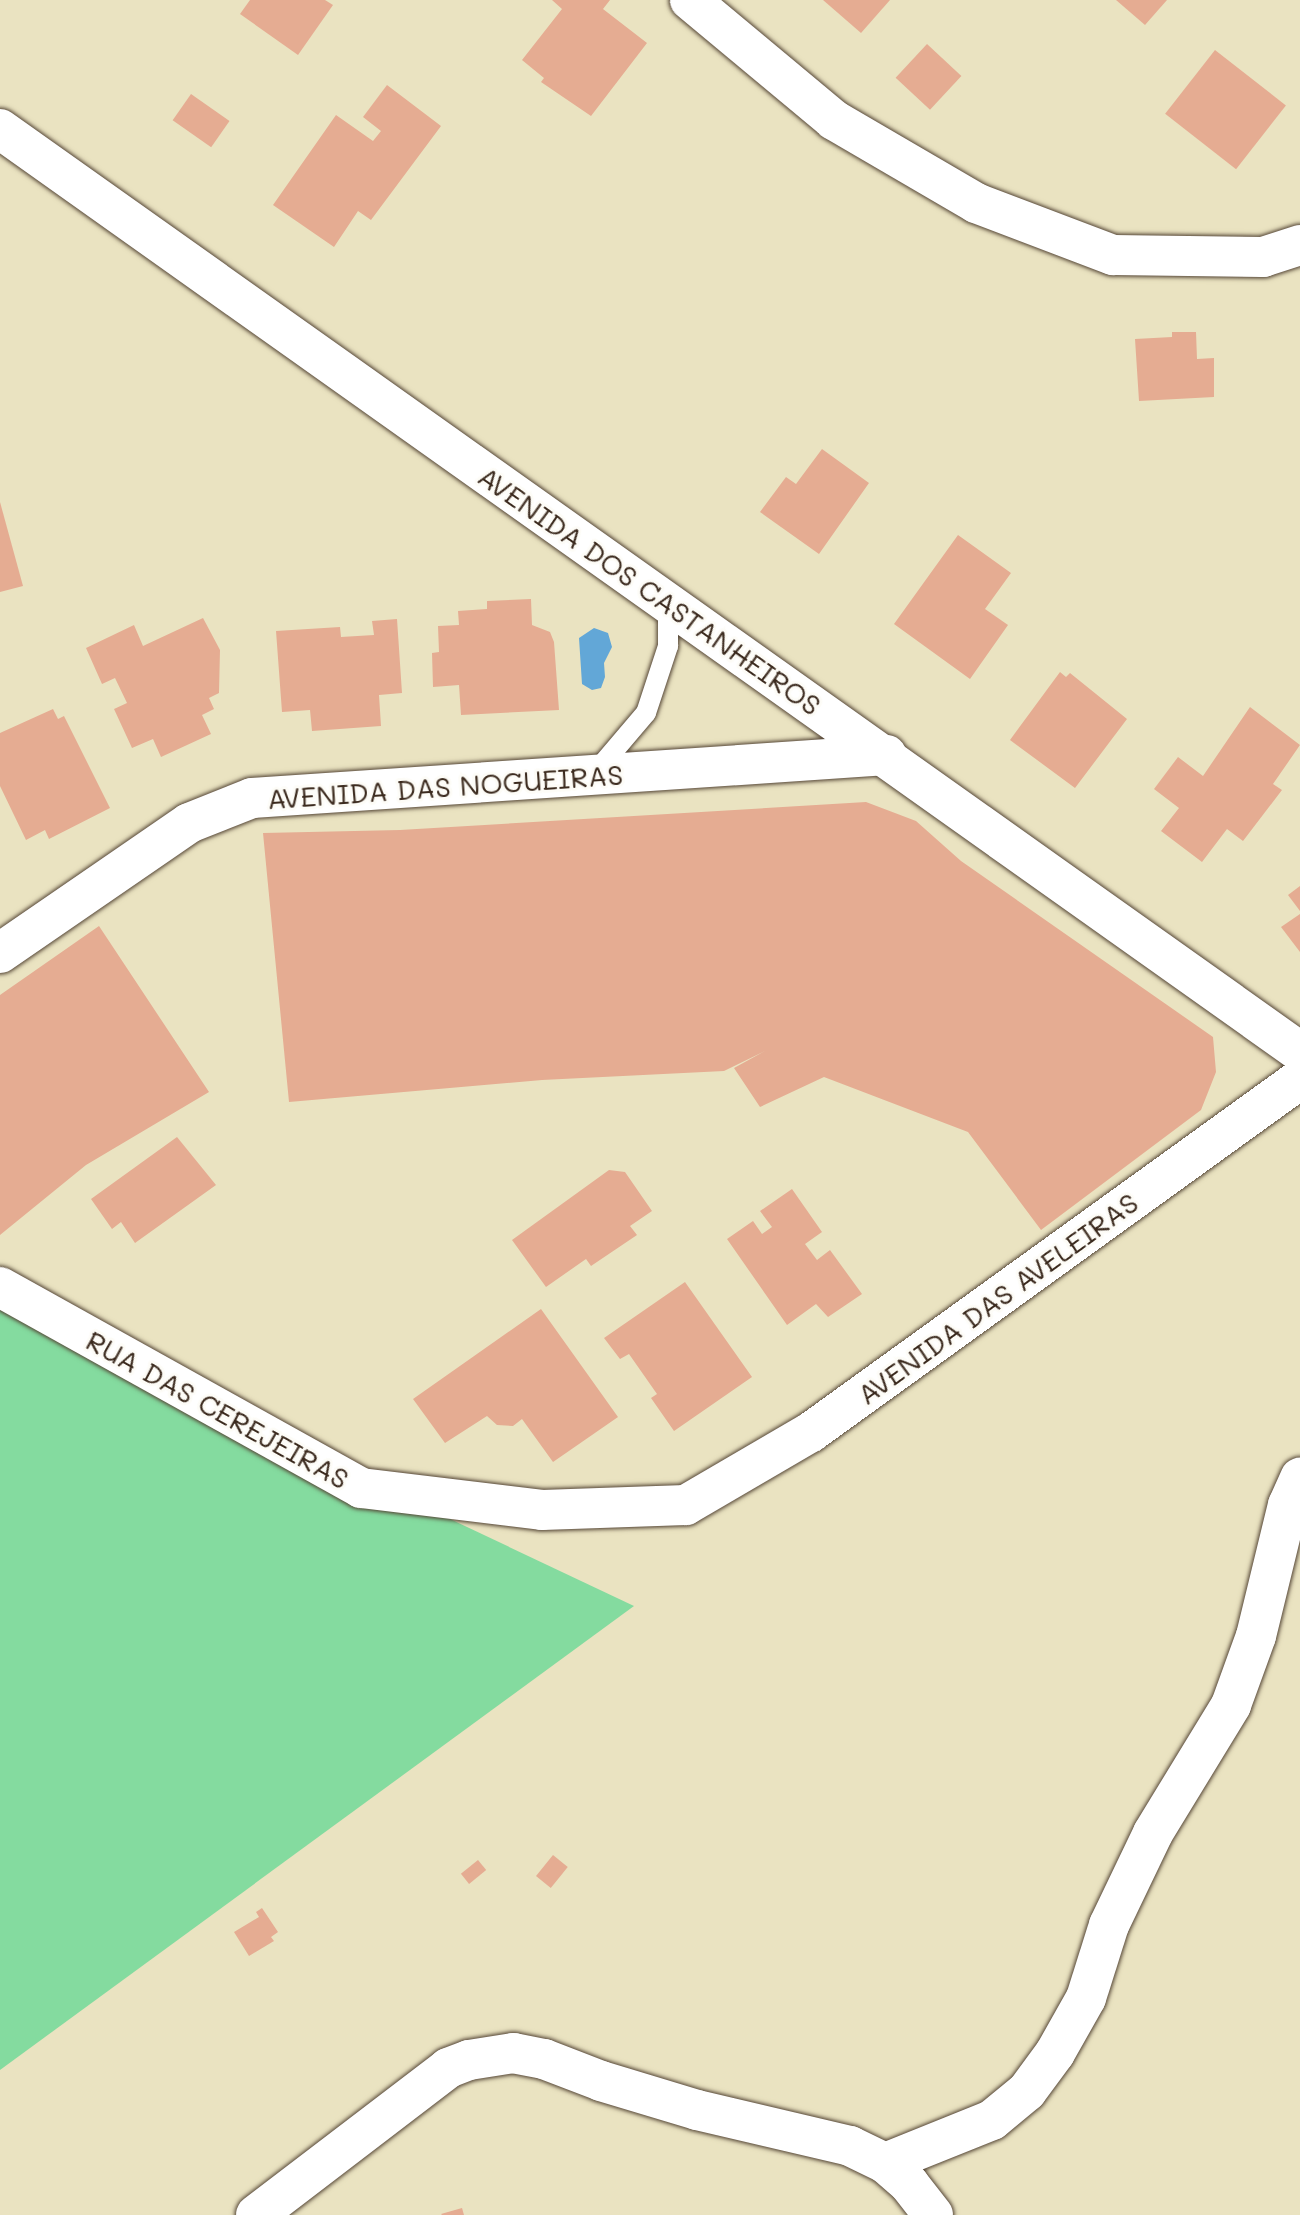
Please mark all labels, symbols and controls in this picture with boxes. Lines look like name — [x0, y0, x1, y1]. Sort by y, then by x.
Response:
street label: AVENIDA DOS CASTANHEIROS — [472, 458, 828, 722]
street label: AVENIDA DAS NOGUEIRAS — [266, 757, 624, 815]
street label: AVENIDA DAS AVELEIRAS — [850, 1185, 1144, 1411]
street label: RUA DAS CEREJEIRAS — [81, 1323, 355, 1495]

